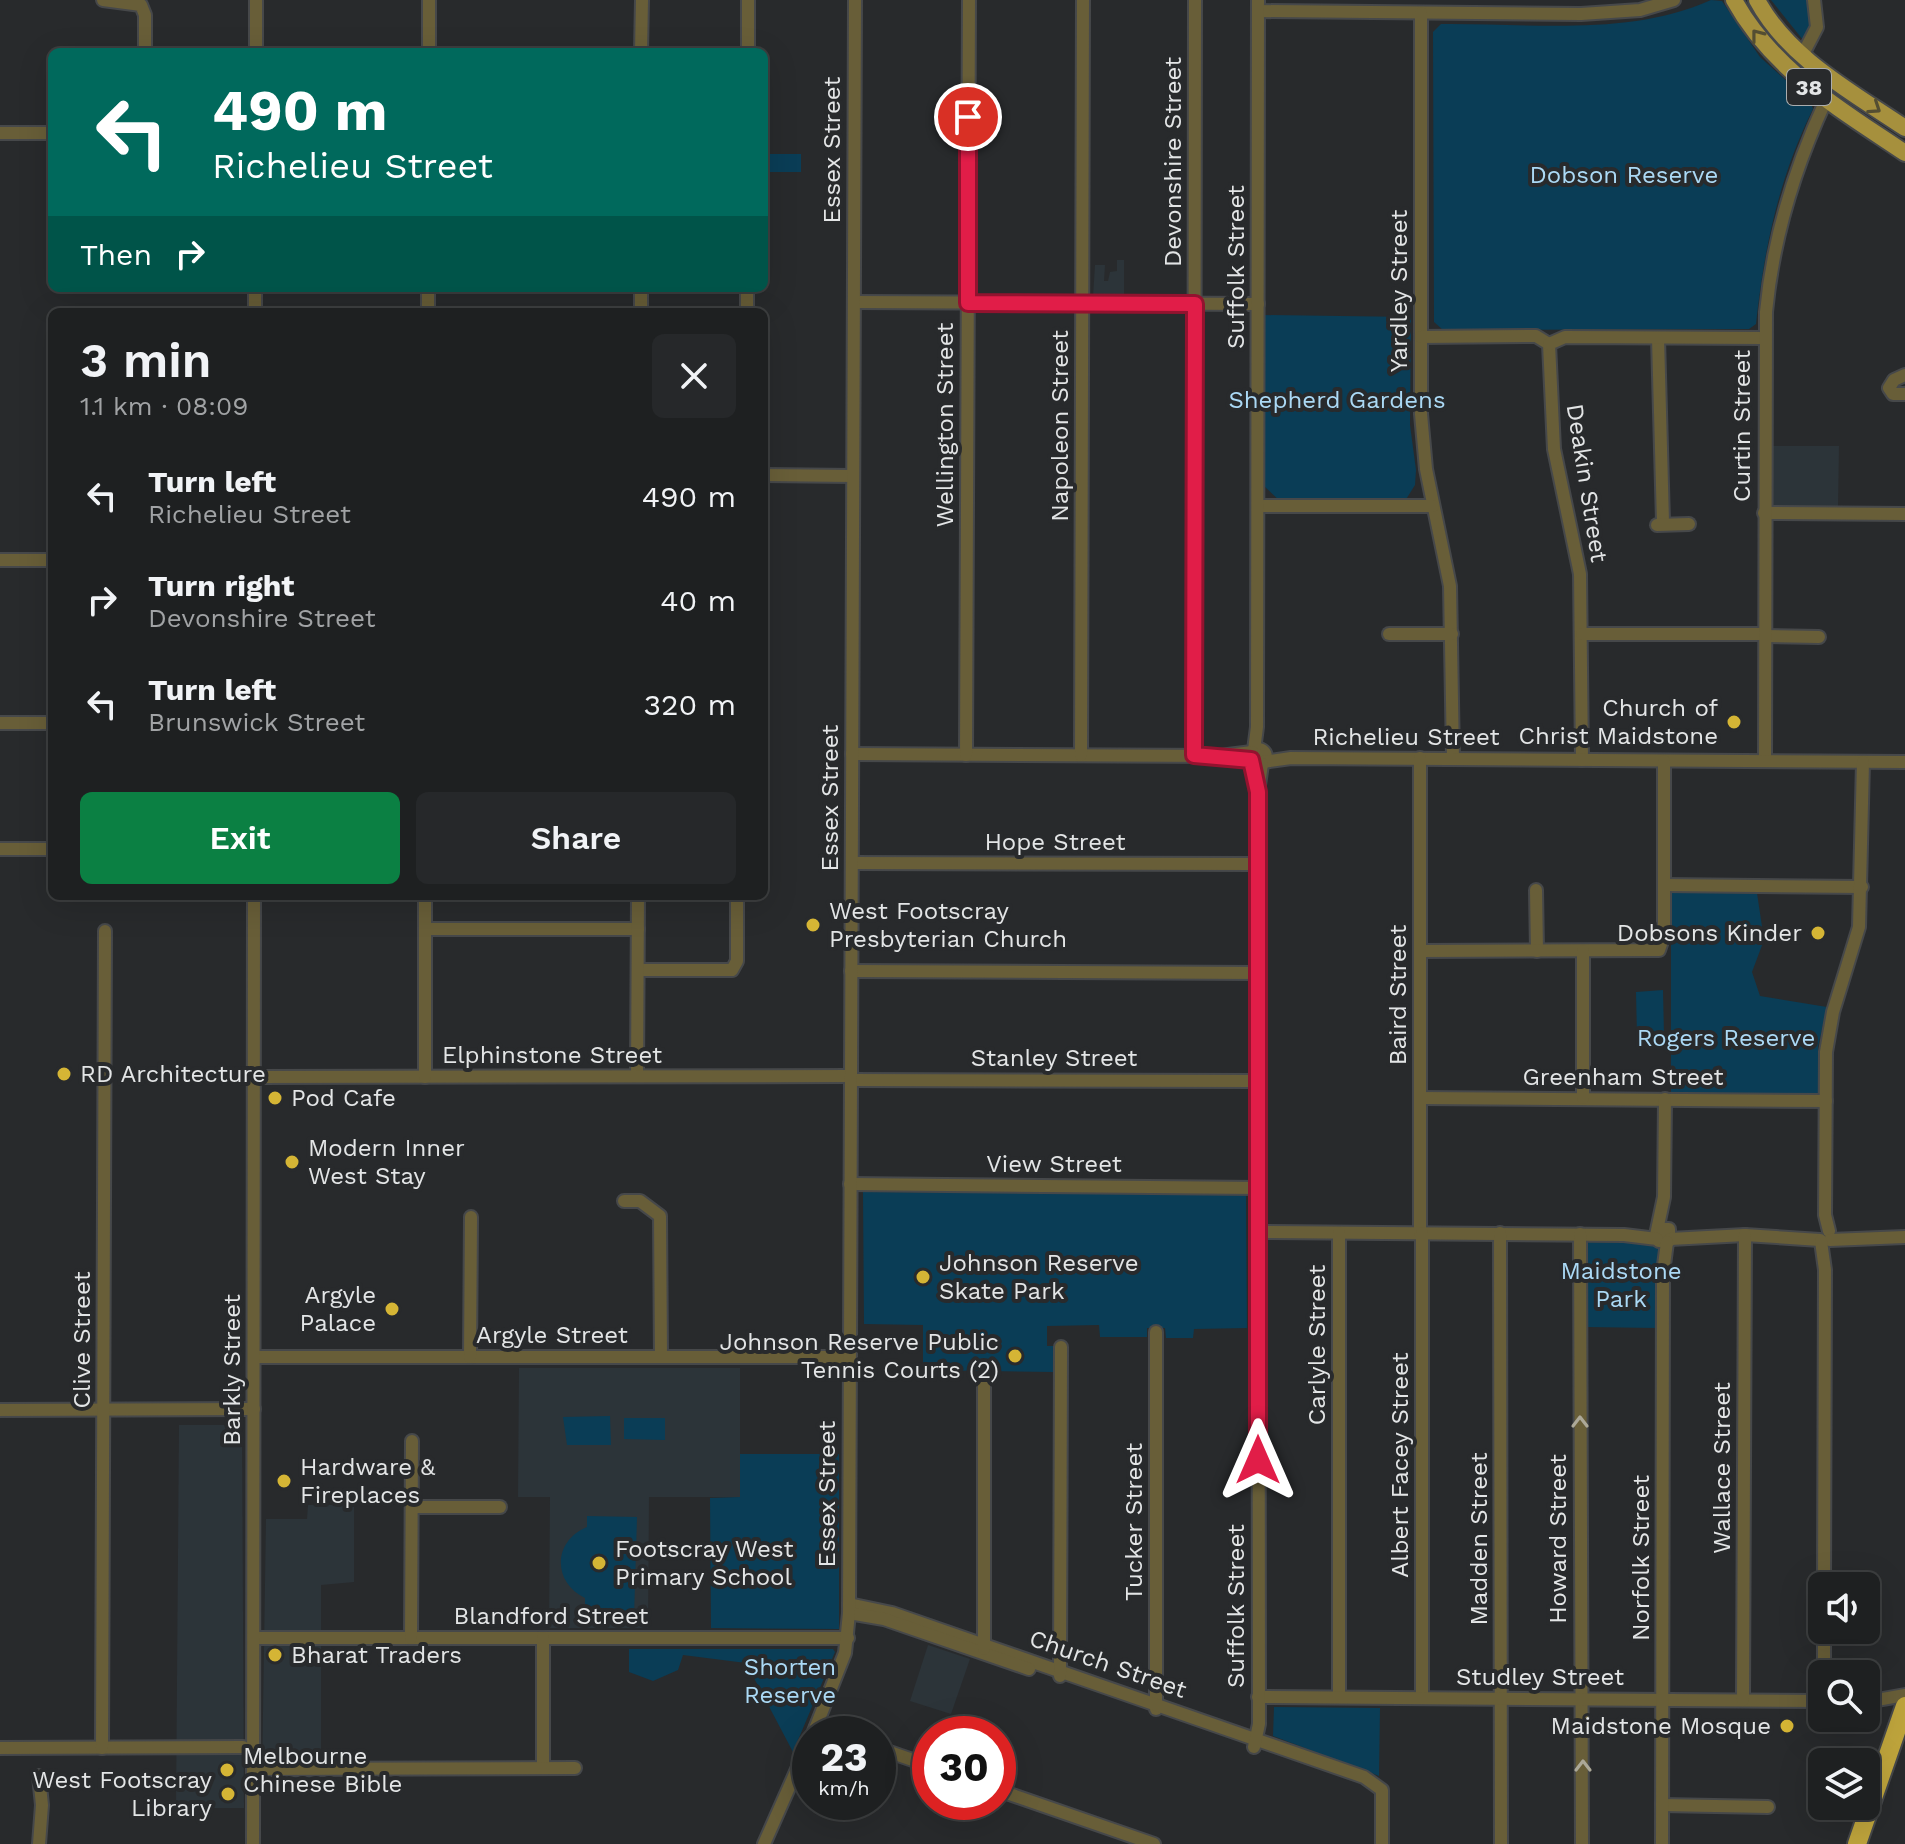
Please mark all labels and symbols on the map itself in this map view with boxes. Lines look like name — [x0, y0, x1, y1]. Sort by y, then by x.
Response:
one-way arrow — [1753, 30, 1767, 44]
street label: Devonshire Street — [1159, 57, 1187, 267]
road number: 38 — [1787, 69, 1831, 105]
street label: Essex Street — [818, 77, 846, 223]
pin — [934, 83, 1002, 151]
one-way arrow — [1867, 98, 1881, 113]
park label: Dobson Reserve — [1530, 161, 1718, 189]
street label: Suffolk Street — [1222, 185, 1250, 349]
street label: Yardley Street — [1385, 210, 1413, 372]
street label: Wellington Street — [931, 323, 959, 527]
street label: Napoleon Street — [1046, 330, 1074, 522]
street label: Curtin Street — [1728, 350, 1756, 502]
park label: Shepherd Gardens — [1228, 386, 1446, 414]
street label: Deakin Street — [1561, 402, 1613, 564]
place label: Church of Christ Maidstone — [1518, 694, 1719, 750]
marker: Church of Christ Maidstone — [1725, 713, 1743, 731]
street label: Richelieu Street — [1312, 723, 1500, 751]
street label: Essex Street — [816, 725, 844, 871]
street label: Hope Street — [984, 828, 1126, 856]
place label: West Footscray Presbyterian Church — [829, 897, 1067, 953]
marker: West Footscray Presbyterian Church — [804, 916, 822, 934]
place label: Dobsons Kinder — [1617, 919, 1802, 947]
marker: Dobsons Kinder — [1809, 924, 1827, 942]
street label: Baird Street — [1384, 925, 1412, 1065]
park label: Rogers Reserve — [1637, 1024, 1815, 1052]
street label: Elphinstone Street — [442, 1041, 662, 1069]
street label: Stanley Street — [971, 1044, 1137, 1072]
place label: RD Architecture — [80, 1060, 266, 1088]
street label: Greenham Street — [1522, 1063, 1724, 1091]
marker: RD Architecture — [55, 1065, 73, 1083]
place label: Pod Cafe — [291, 1084, 396, 1112]
marker: Pod Cafe — [266, 1089, 284, 1107]
place label: Modern Inner West Stay — [308, 1134, 465, 1190]
street label: View Street — [986, 1150, 1122, 1178]
marker: Modern Inner West Stay — [283, 1153, 301, 1171]
place label: Johnson Reserve Skate Park — [939, 1249, 1139, 1305]
park label: Maidstone Park — [1560, 1257, 1682, 1313]
street label: Carlyle Street — [1303, 1265, 1331, 1425]
marker: Johnson Reserve Skate Park — [914, 1268, 932, 1286]
street label: Clive Street — [68, 1272, 96, 1408]
place label: Argyle Palace — [300, 1281, 376, 1337]
street label: Barkly Street — [218, 1294, 246, 1446]
marker: Argyle Palace — [383, 1300, 401, 1318]
street label: Argyle Street — [476, 1321, 628, 1349]
place label: Johnson Reserve Public Tennis Courts (2) — [720, 1328, 999, 1384]
marker: Johnson Reserve Public Tennis Courts (2) — [1006, 1347, 1024, 1365]
street label: Albert Facey Street — [1386, 1352, 1414, 1578]
street label: Wallace Street — [1708, 1382, 1736, 1554]
one-way arrow — [1571, 1415, 1589, 1428]
position arrow — [1216, 1418, 1300, 1502]
street label: Essex Street — [813, 1421, 841, 1567]
street label: Tucker Street — [1120, 1443, 1148, 1601]
street label: Madden Street — [1465, 1452, 1493, 1626]
place label: Hardware & Fireplaces — [300, 1453, 436, 1509]
street label: Howard Street — [1544, 1454, 1572, 1624]
marker: Hardware & Fireplaces — [275, 1472, 293, 1490]
street label: Norfolk Street — [1627, 1475, 1655, 1641]
street label: Suffolk Street — [1222, 1524, 1250, 1688]
place label: Footscray West Primary School — [615, 1535, 794, 1591]
marker: Footscray West Primary School — [590, 1554, 608, 1572]
street label: Blandford Street — [454, 1602, 648, 1630]
street label: Church Street — [1026, 1624, 1190, 1704]
place label: Bharat Traders — [291, 1641, 462, 1669]
marker: Bharat Traders — [266, 1646, 284, 1664]
park label: Shorten Reserve — [744, 1653, 836, 1709]
street label: Studley Street — [1456, 1663, 1624, 1691]
place label: Maidstone Mosque — [1551, 1712, 1771, 1740]
speed limit sign: 30 — [912, 1716, 1016, 1820]
marker: Maidstone Mosque — [1778, 1717, 1796, 1735]
place label: Melbourne Chinese Bible — [243, 1742, 402, 1798]
one-way arrow — [1574, 1759, 1591, 1772]
marker: Melbourne Chinese Bible — [218, 1761, 236, 1779]
place label: West Footscray Library — [32, 1766, 213, 1822]
marker: West Footscray Library — [219, 1785, 237, 1803]

